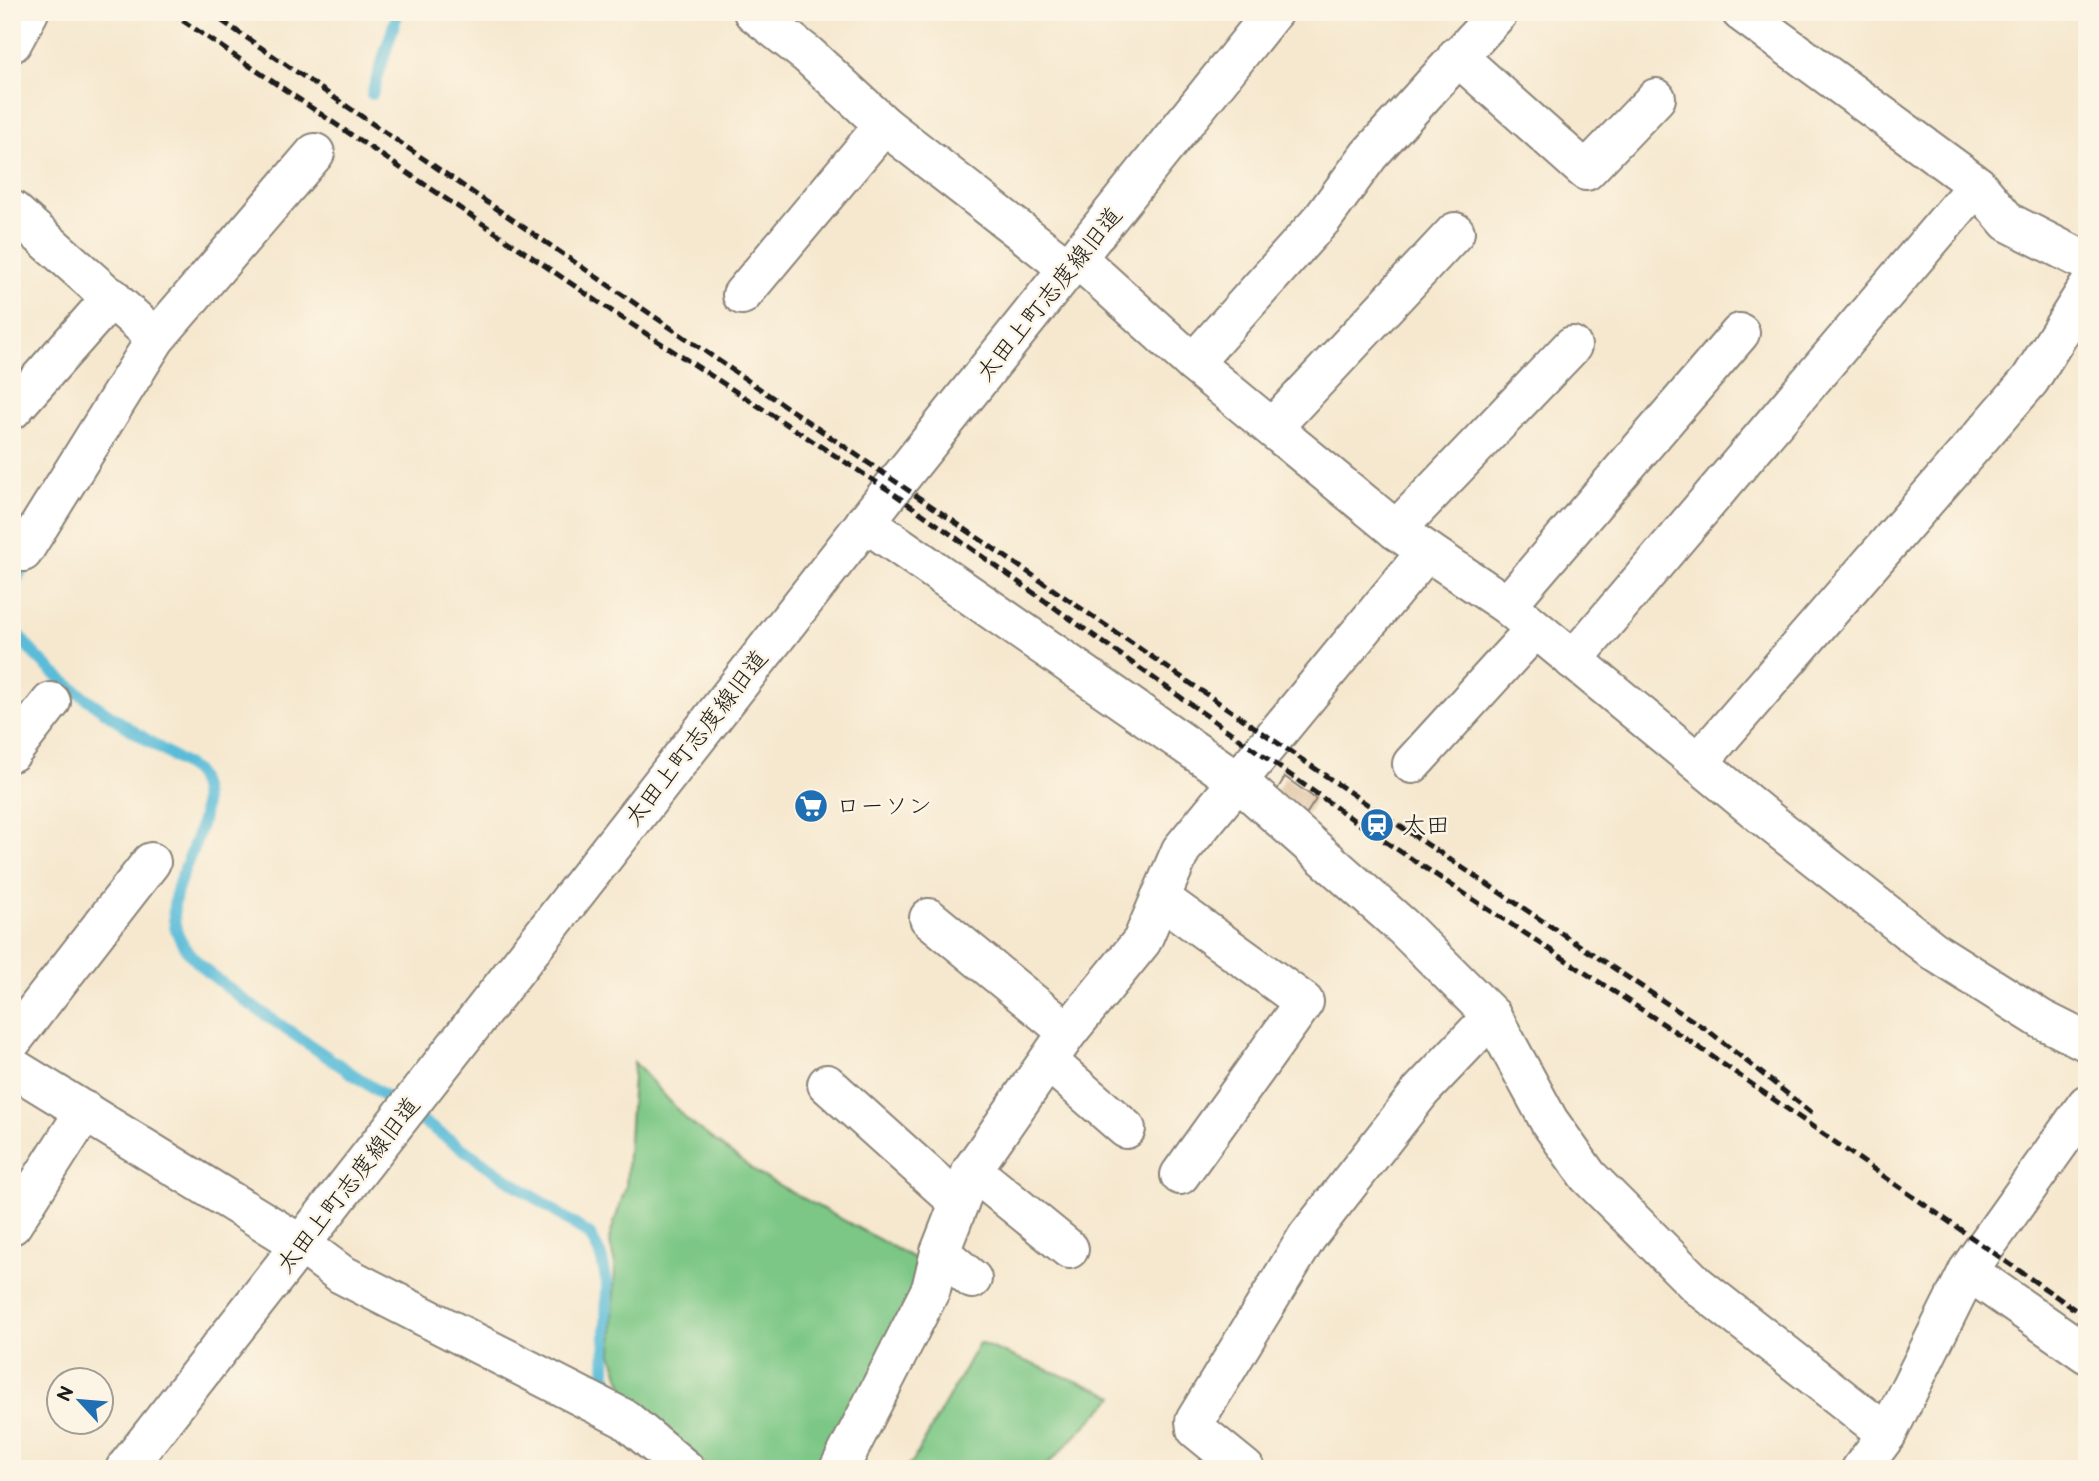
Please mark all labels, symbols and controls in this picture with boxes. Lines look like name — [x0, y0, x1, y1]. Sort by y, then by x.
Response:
street label: 太田上町志度線旧道 — [970, 201, 1129, 387]
street label: 太田上町志度線旧道 — [618, 644, 774, 832]
supermarket icon: ローソン — [792, 787, 830, 825]
place label: ローソン — [836, 792, 932, 821]
station icon: 太田 — [1358, 806, 1396, 844]
place label: 太田 — [1402, 811, 1450, 840]
street label: 太田上町志度線旧道 — [270, 1091, 426, 1279]
north arrow — [46, 1366, 116, 1436]
text: N — [53, 1383, 80, 1406]

